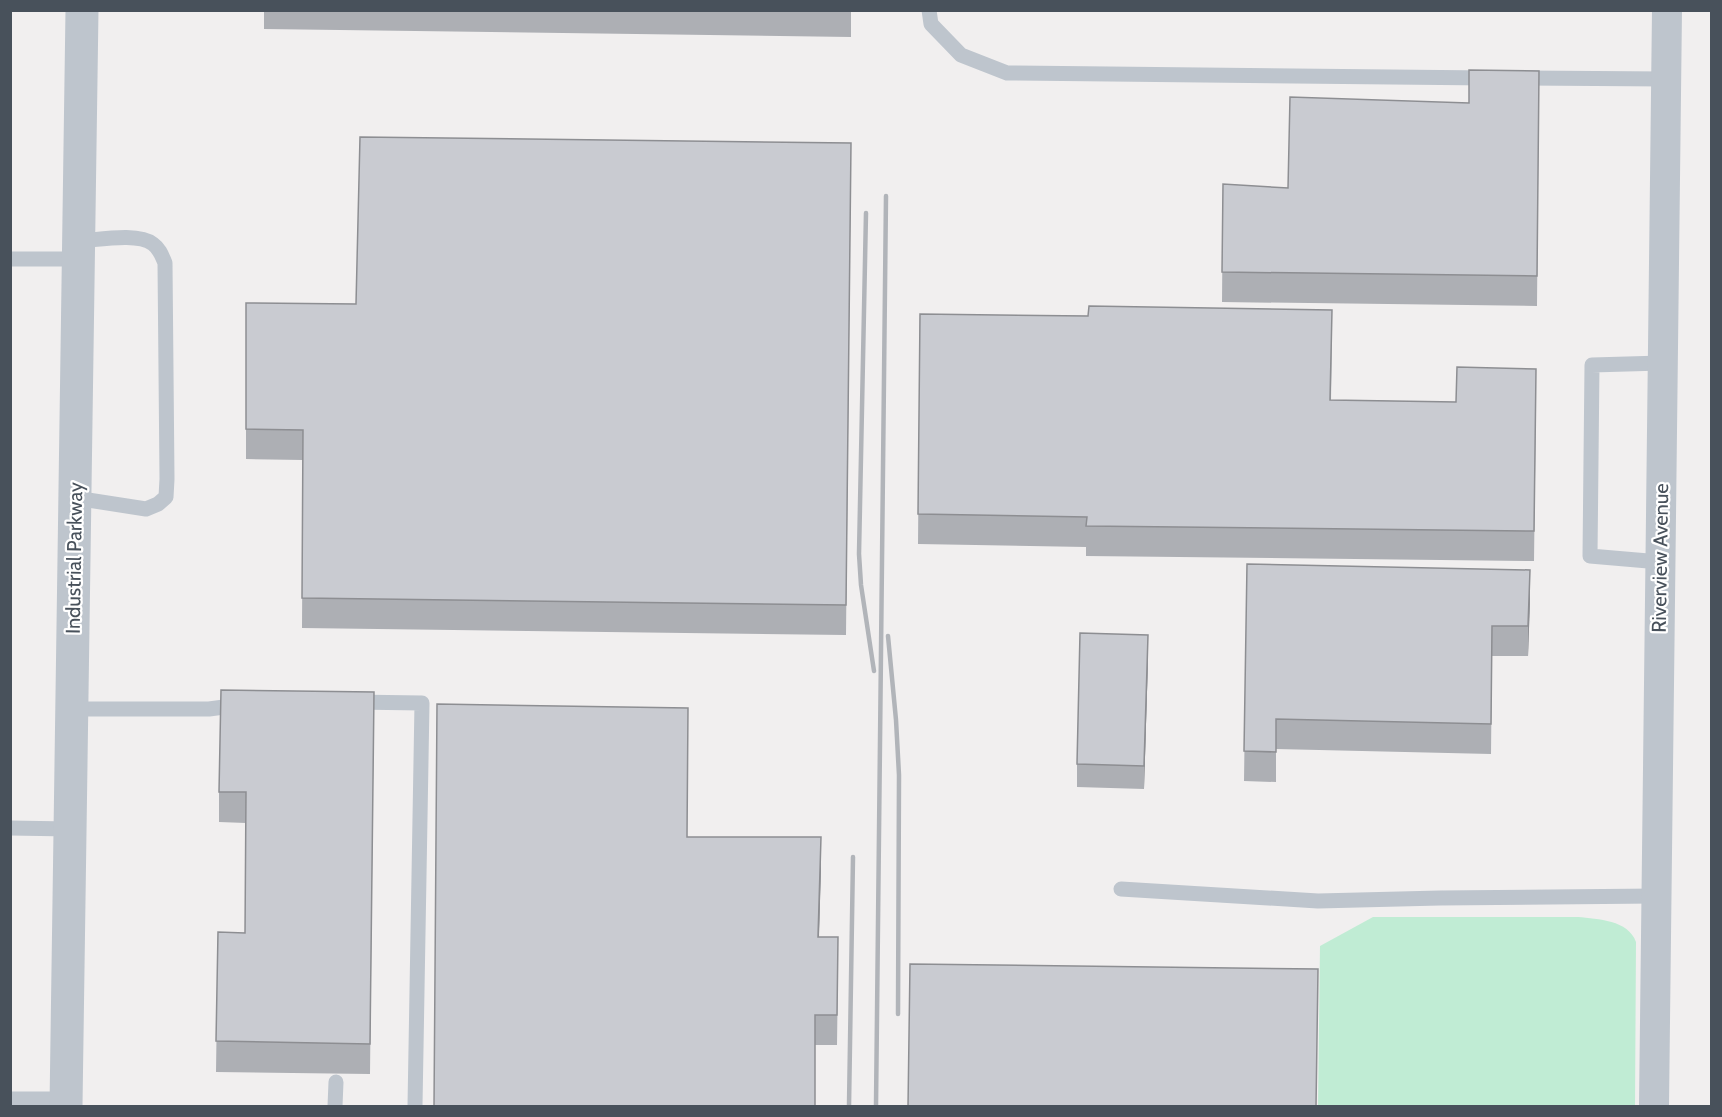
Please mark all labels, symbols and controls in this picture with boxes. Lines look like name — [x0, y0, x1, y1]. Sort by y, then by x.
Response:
street label: Industrial Parkway — [61, 482, 87, 634]
street label: Riverview Avenue — [1647, 483, 1673, 633]

